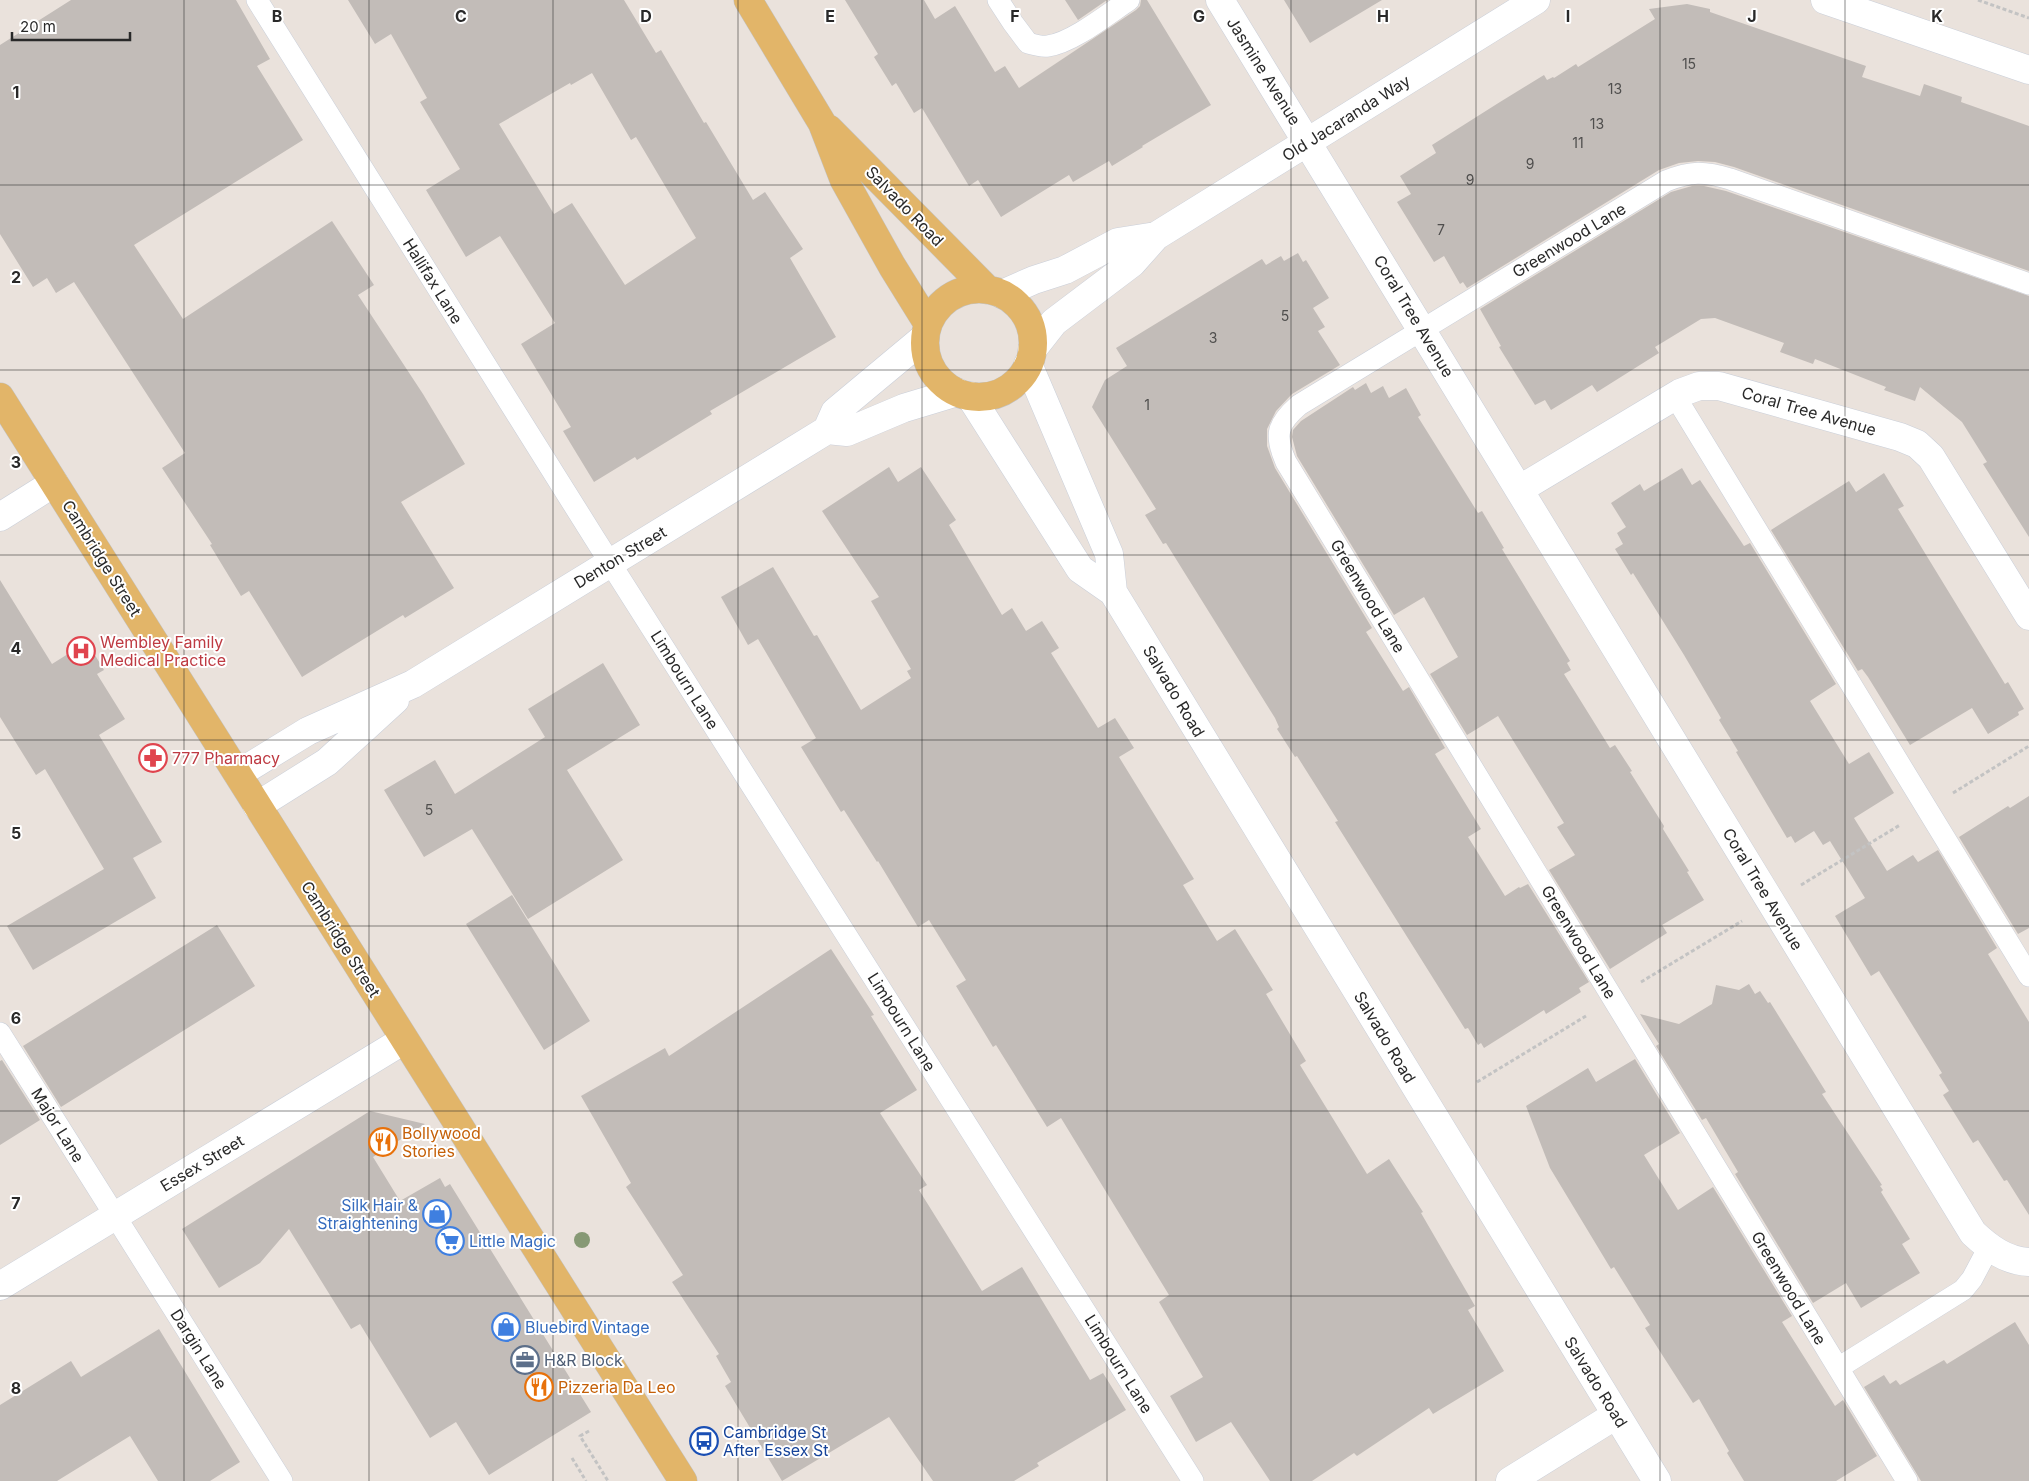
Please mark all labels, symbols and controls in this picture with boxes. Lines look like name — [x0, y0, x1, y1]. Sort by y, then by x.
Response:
text: B — [272, 6, 282, 26]
text: C — [455, 6, 467, 26]
text: D — [640, 6, 652, 26]
text: E — [825, 6, 835, 26]
text: F — [1010, 6, 1020, 26]
text: G — [1193, 6, 1205, 26]
text: H — [1377, 6, 1389, 26]
text: I — [1566, 6, 1570, 26]
text: J — [1747, 6, 1757, 26]
text: K — [1931, 6, 1943, 26]
scale bar — [12, 10, 130, 42]
street label: Jasmine Avenue — [1223, 13, 1305, 129]
text: 20 m — [20, 17, 56, 36]
house number: 15 — [1682, 55, 1696, 72]
street label: Old Jacaranda Way — [1278, 71, 1414, 165]
house number: 13 — [1608, 80, 1622, 97]
text: 1 — [13, 82, 19, 102]
house number: 13 — [1590, 115, 1604, 132]
house number: 11 — [1572, 134, 1584, 151]
house number: 9 — [1526, 155, 1534, 172]
street label: Salvado Road — [862, 162, 948, 250]
house number: 9 — [1466, 171, 1474, 188]
street label: Greenwood Lane — [1509, 198, 1629, 282]
house number: 7 — [1437, 221, 1445, 238]
street label: Hallifax Lane — [399, 234, 467, 328]
street label: Coral Tree Avenue — [1370, 251, 1458, 381]
text: 2 — [11, 267, 21, 287]
house number: 5 — [1281, 307, 1289, 324]
house number: 3 — [1209, 329, 1217, 346]
street label: Coral Tree Avenue — [1739, 382, 1879, 440]
house number: 1 — [1144, 396, 1150, 413]
text: 3 — [11, 452, 21, 472]
street label: Cambridge Street — [58, 496, 146, 620]
street label: Denton Street — [570, 522, 670, 592]
street label: Greenwood Lane — [1326, 536, 1410, 656]
street label: Limbourn Lane — [647, 627, 723, 733]
place label: Wembley Family Medical Practice — [100, 632, 226, 670]
hospital icon: Wembley Family Medical Practice — [66, 636, 96, 666]
text: 4 — [11, 638, 22, 658]
street label: Salvado Road — [1139, 641, 1209, 741]
pharmacy icon: 777 Pharmacy — [138, 743, 168, 773]
place label: 777 Pharmacy — [172, 748, 280, 768]
house number: 5 — [425, 801, 433, 818]
text: 5 — [11, 823, 21, 843]
street label: Coral Tree Avenue — [1719, 824, 1807, 954]
street label: Cambridge Street — [297, 877, 385, 1001]
street label: Greenwood Lane — [1537, 882, 1621, 1002]
street label: Limbourn Lane — [864, 969, 940, 1075]
street label: Salvado Road — [1350, 987, 1420, 1087]
text: 6 — [11, 1008, 21, 1028]
street label: Major Lane — [27, 1084, 89, 1166]
place label: Bollywood Stories — [402, 1123, 481, 1161]
restaurant icon: Bollywood Stories — [368, 1127, 398, 1157]
street label: Essex Street — [157, 1130, 247, 1196]
text: 7 — [11, 1193, 21, 1213]
place label: Silk Hair & Straightening — [317, 1195, 419, 1233]
shop icon: Silk Hair & Straightening — [422, 1199, 452, 1229]
supermarket icon: Little Magic — [435, 1226, 465, 1256]
street label: Greenwood Lane — [1747, 1228, 1831, 1348]
place label: Little Magic — [469, 1231, 556, 1251]
street label: Dargin Lane — [166, 1305, 232, 1393]
street label: Limbourn Lane — [1081, 1311, 1157, 1417]
shop icon: Bluebird Vintage — [491, 1312, 521, 1342]
place label: Bluebird Vintage — [525, 1317, 650, 1337]
street label: Salvado Road — [1560, 1333, 1632, 1431]
office icon: H&R Block — [510, 1345, 540, 1375]
place label: H&R Block — [544, 1350, 623, 1370]
restaurant icon: Pizzeria Da Leo — [524, 1372, 554, 1402]
place label: Pizzeria Da Leo — [558, 1377, 676, 1397]
text: 8 — [11, 1378, 21, 1398]
place label: Cambridge St After Essex St — [723, 1422, 829, 1460]
bus stop icon: Cambridge St After Essex St — [689, 1426, 719, 1456]

